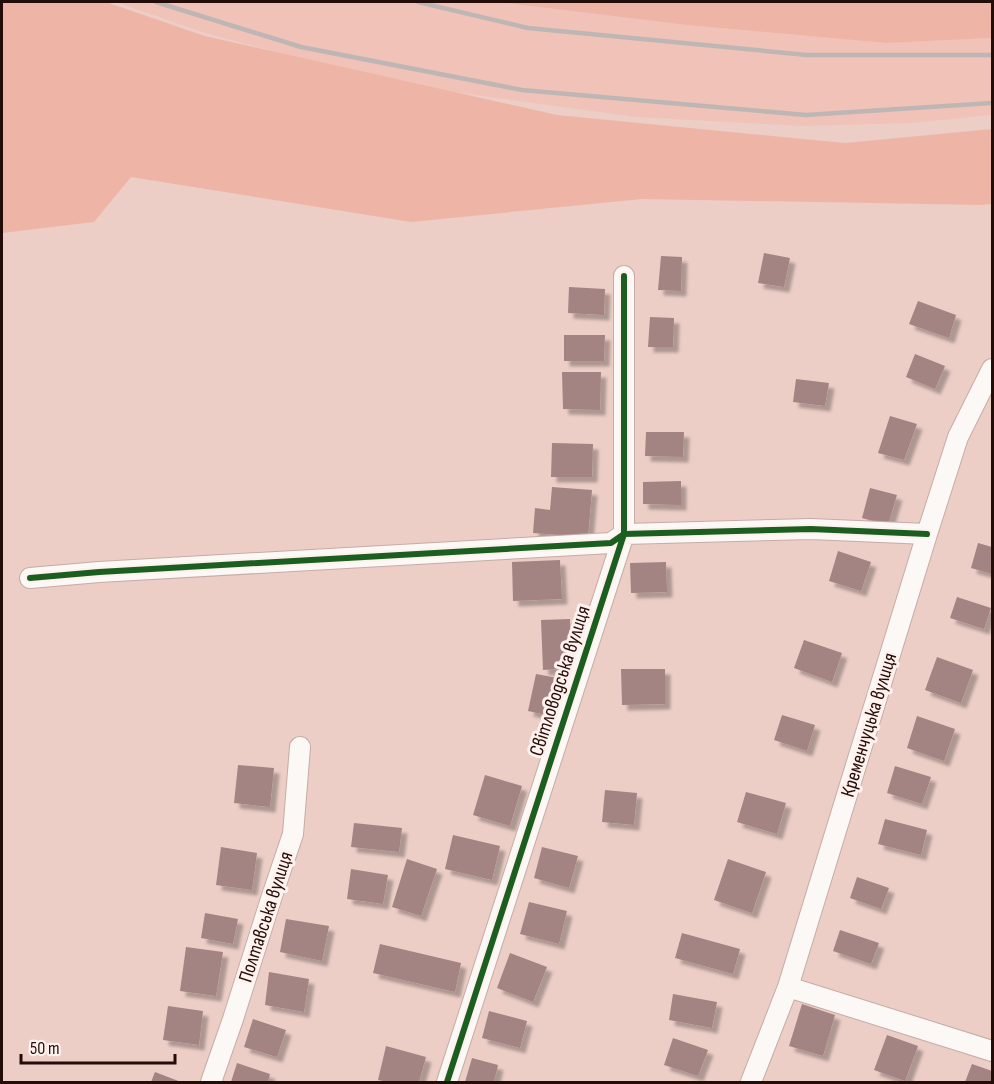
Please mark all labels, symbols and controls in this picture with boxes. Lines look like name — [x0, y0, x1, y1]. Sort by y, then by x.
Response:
street label: Світловодська вулиця — [524, 603, 596, 759]
street label: Кременчуцька вулиця — [836, 650, 902, 800]
street label: Полтавська вулиця — [234, 849, 298, 985]
scale bar — [21, 1027, 176, 1065]
text: 50 m — [30, 1038, 60, 1059]

